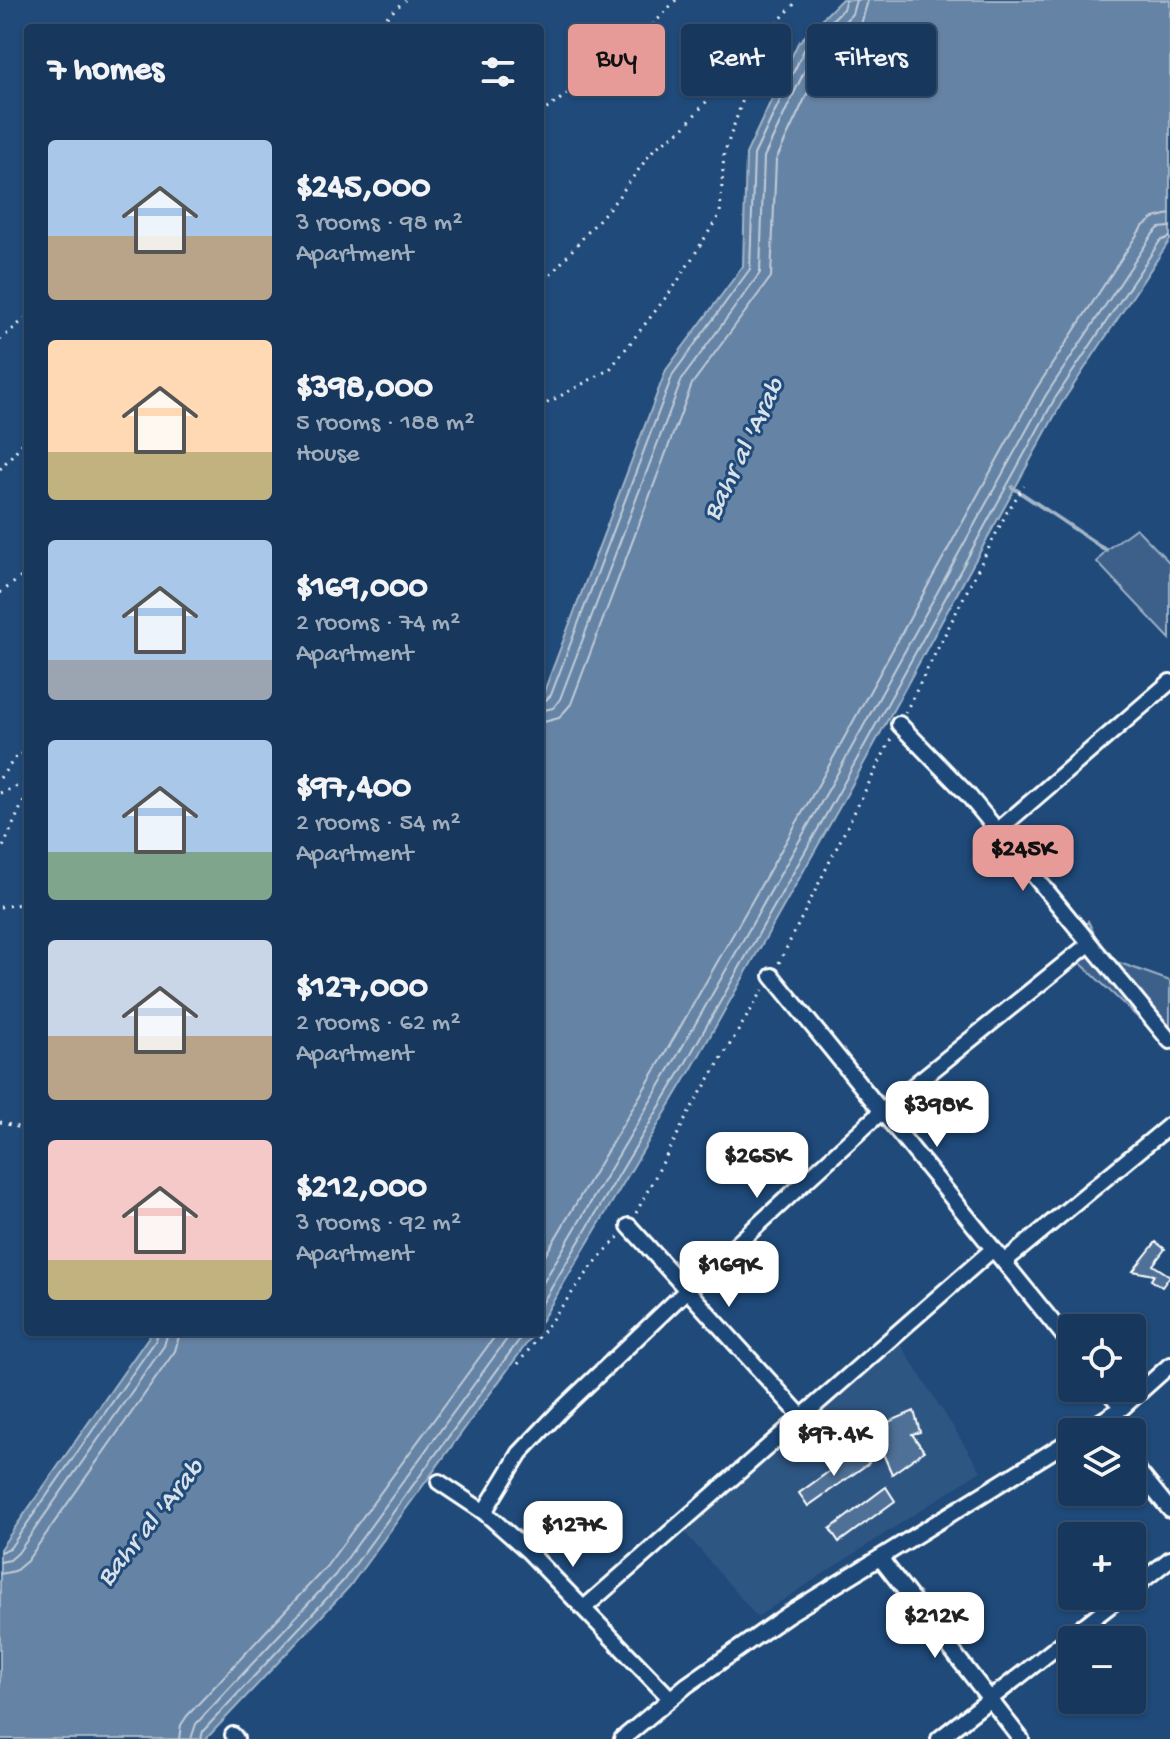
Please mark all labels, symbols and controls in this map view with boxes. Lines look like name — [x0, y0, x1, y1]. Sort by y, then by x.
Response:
chip: Buy — [568, 24, 665, 96]
chip: Rent — [681, 24, 791, 96]
chip: Filters — [807, 24, 936, 96]
icon: filters — [476, 50, 520, 94]
text: 7 homes — [48, 52, 164, 92]
text: $245,000 — [296, 169, 431, 209]
icon: home — [112, 172, 208, 268]
text: 3 rooms · 98 m² — [296, 209, 463, 240]
text: Apartment — [296, 240, 413, 271]
text: $398,000 — [296, 369, 433, 409]
icon: home — [112, 372, 208, 468]
water label: Bahr al 'Arab — [697, 373, 794, 526]
text: 5 rooms · 188 m² — [296, 409, 474, 440]
text: House — [296, 440, 360, 471]
text: $169,000 — [296, 569, 428, 609]
icon: home — [112, 572, 208, 668]
text: 2 rooms · 74 m² — [296, 609, 460, 640]
text: Apartment — [296, 640, 413, 671]
text: $97,400 — [296, 769, 411, 809]
icon: home — [112, 772, 208, 868]
text: 2 rooms · 54 m² — [296, 809, 461, 840]
pin: $245K — [967, 825, 1079, 893]
text: $245K — [991, 835, 1055, 866]
text: Apartment — [296, 840, 413, 871]
text: $127,000 — [296, 969, 428, 1009]
icon: home — [112, 972, 208, 1068]
text: 2 rooms · 62 m² — [296, 1009, 460, 1040]
text: Apartment — [296, 1040, 413, 1071]
pin: $398K — [881, 1081, 993, 1149]
text: $398K — [904, 1091, 970, 1122]
pin: $265K — [701, 1132, 813, 1200]
text: $265K — [724, 1142, 790, 1173]
text: $212,000 — [296, 1169, 427, 1209]
icon: home — [112, 1172, 208, 1268]
text: 3 rooms · 92 m² — [296, 1209, 461, 1240]
text: Apartment — [296, 1240, 413, 1271]
pin: $169K — [673, 1241, 785, 1309]
text: $169K — [698, 1251, 760, 1282]
map controls — [1058, 1314, 1146, 1714]
button: locate — [1058, 1314, 1146, 1402]
pin: $97.4K — [769, 1410, 899, 1478]
button: layers — [1058, 1418, 1146, 1506]
text: $97.4K — [797, 1420, 871, 1451]
water label: Bahr al 'Arab — [90, 1453, 213, 1594]
pin: $127K — [517, 1501, 629, 1569]
text: $127K — [542, 1511, 604, 1542]
button: + — [1058, 1522, 1146, 1610]
pin: $212K — [879, 1592, 991, 1660]
text: $212K — [904, 1602, 966, 1633]
button: − — [1058, 1626, 1146, 1714]

